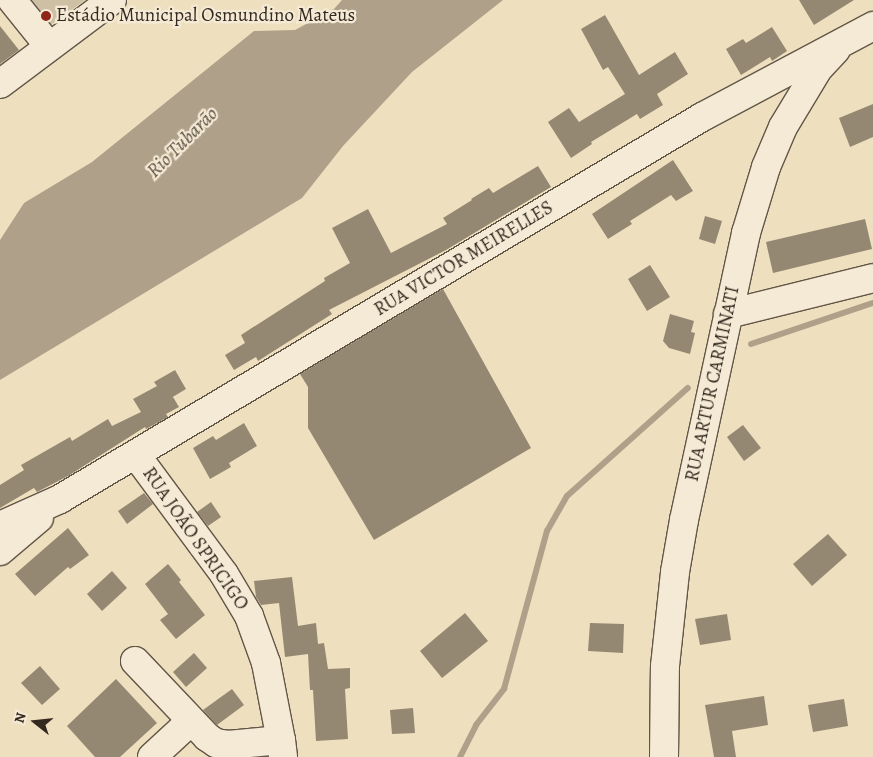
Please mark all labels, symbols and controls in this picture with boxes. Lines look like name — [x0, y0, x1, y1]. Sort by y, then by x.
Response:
place label: Estádio Municipal Osmundino Mateus — [56, 5, 355, 27]
marker: Estádio Municipal Osmundino Mateus — [40, 10, 52, 22]
water label: Rio Tubarão — [142, 102, 222, 182]
street label: RUA VICTOR MEIRELLES — [370, 197, 558, 321]
street label: RUA ARTUR CARMINATI — [681, 284, 745, 484]
street label: RUA JOÃO SPRICIGO — [137, 463, 253, 615]
north arrow — [10, 697, 60, 747]
text: N — [10, 710, 31, 725]

